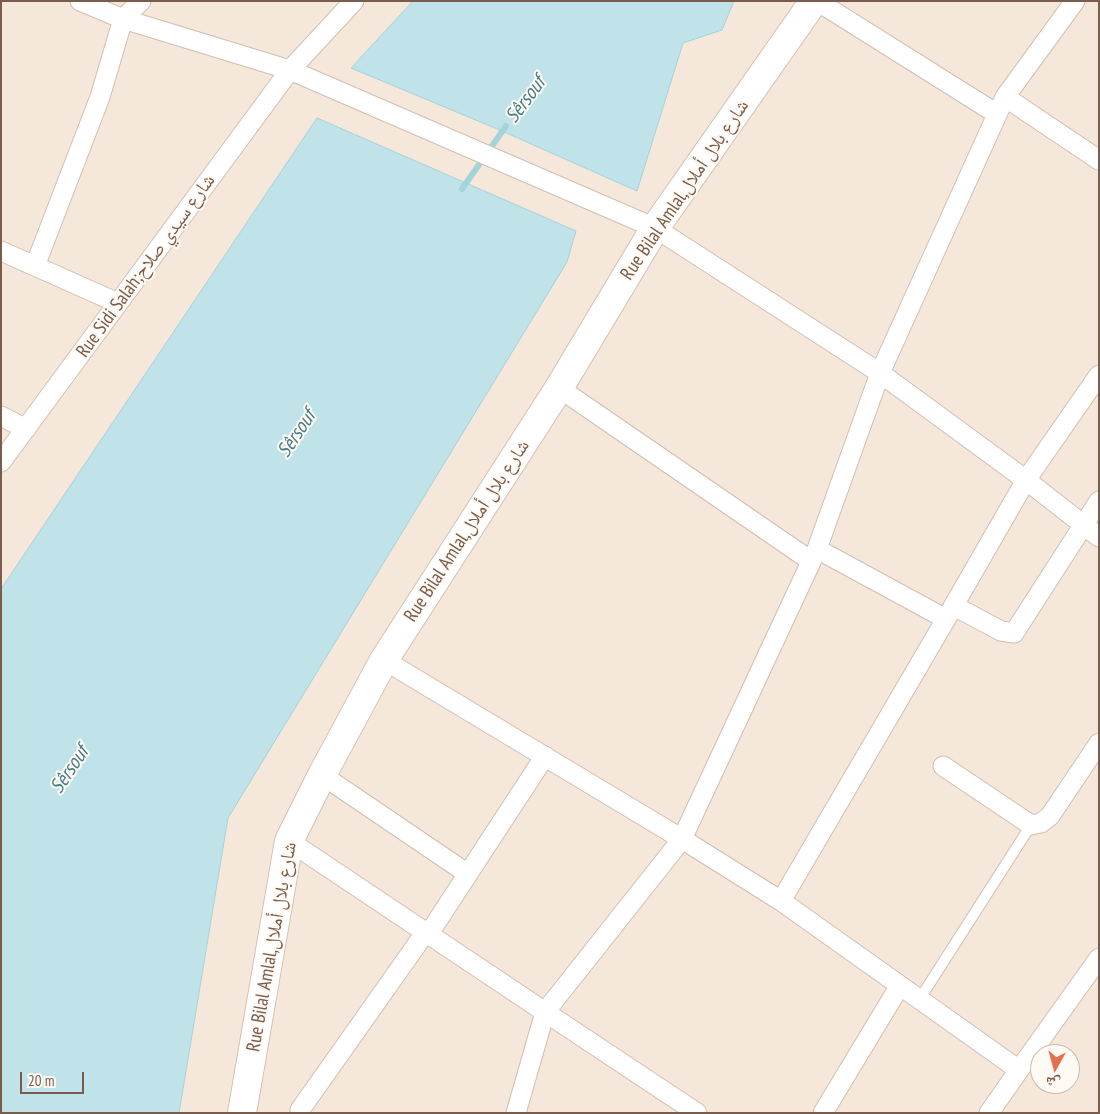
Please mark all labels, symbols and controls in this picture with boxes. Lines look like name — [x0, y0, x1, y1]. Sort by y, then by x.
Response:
water label: Sêrsouf — [501, 72, 551, 128]
street label: Rue Bilal Amlal,شارع بلال أملال — [616, 96, 754, 284]
street label: Rue Sidi Salah;شارع سيدي صلاح — [72, 170, 220, 362]
water label: Sêrsouf — [273, 406, 321, 462]
street label: Rue Bilal Amlal,شارع بلال أملال — [400, 436, 534, 626]
water label: Sêrsouf — [46, 742, 94, 798]
street label: Rue Bilal Amlal,شارع بلال أملال — [242, 840, 302, 1054]
north arrow — [1030, 1044, 1080, 1094]
scale bar — [22, 1062, 86, 1094]
text: 20 m — [28, 1071, 54, 1090]
text: ش — [1045, 1073, 1062, 1093]

